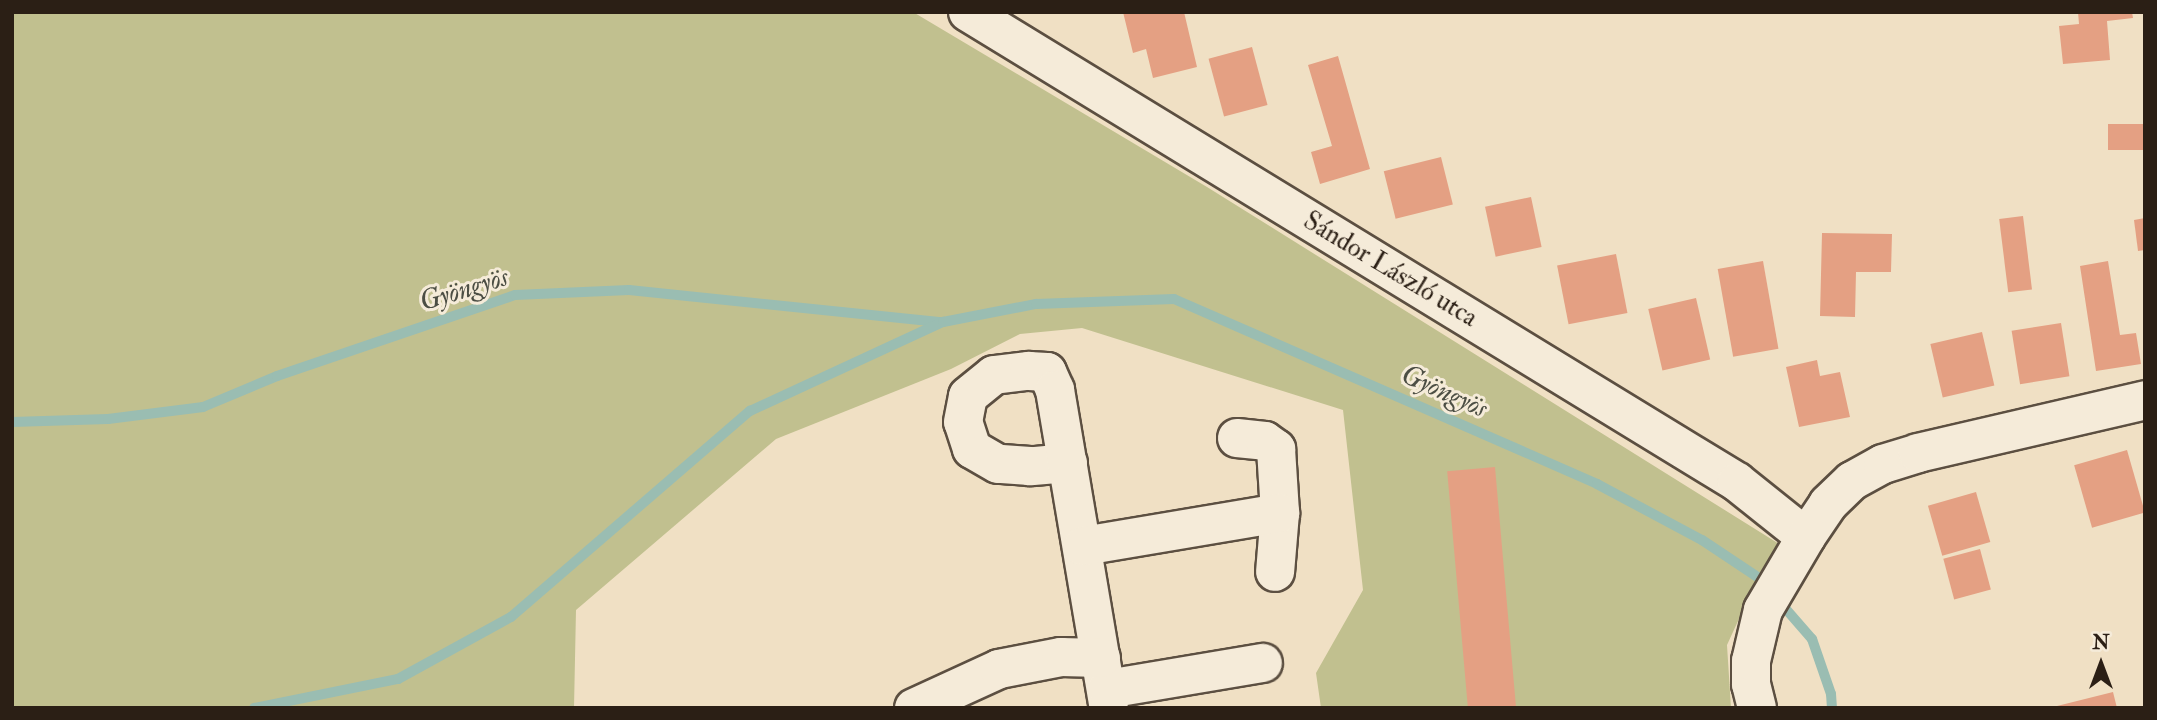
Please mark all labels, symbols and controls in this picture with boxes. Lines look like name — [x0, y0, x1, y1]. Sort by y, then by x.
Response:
street label: Sándor László utca — [1297, 206, 1483, 334]
water label: Gyöngyös — [416, 261, 512, 319]
water label: Gyöngyös — [1396, 358, 1492, 426]
north arrow — [2066, 629, 2136, 699]
text: N — [2092, 631, 2110, 655]

